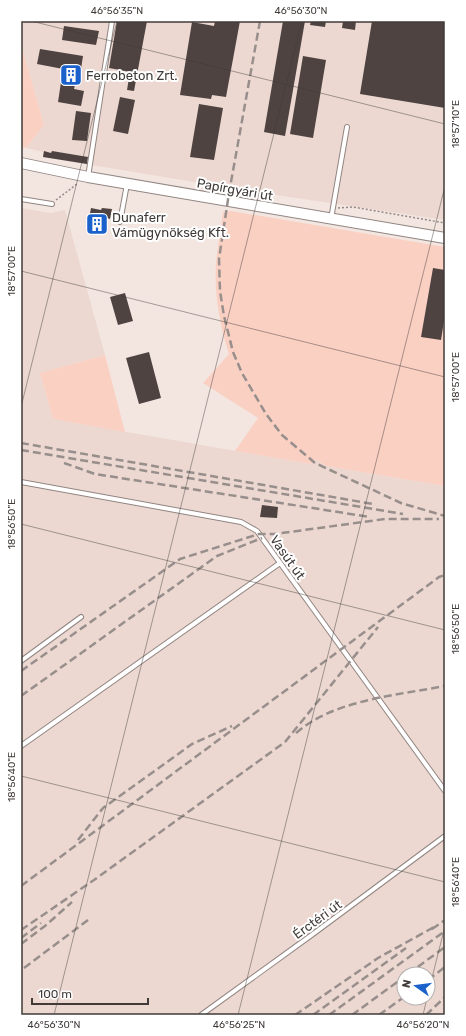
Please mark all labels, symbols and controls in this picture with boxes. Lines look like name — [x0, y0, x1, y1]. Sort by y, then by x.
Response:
text: 46°56'35"N — [91, 5, 143, 17]
text: 46°56'30"N — [275, 5, 328, 17]
building icon: Ferrobeton Zrt. — [58, 62, 84, 88]
place label: Ferrobeton Zrt. — [86, 68, 178, 83]
text: 18°57'10"E — [450, 100, 462, 148]
street label: Papírgyári út — [195, 175, 274, 205]
place label: Dunaferr Vámügynökség Kft. — [112, 210, 229, 241]
building icon: Dunaferr Vámügynökség Kft. — [84, 211, 110, 237]
text: 18°57'00"E — [6, 246, 18, 296]
text: 18°57'00"E — [450, 352, 462, 402]
text: 18°56'50"E — [6, 499, 18, 549]
street label: Vasút út — [267, 532, 308, 582]
text: 18°56'50"E — [450, 604, 462, 654]
text: 18°56'40"E — [6, 752, 18, 802]
text: 18°56'40"E — [450, 857, 462, 907]
street label: Érctéri út — [290, 897, 345, 942]
north arrow — [396, 966, 436, 1006]
text: N — [400, 978, 414, 989]
scale bar — [32, 980, 148, 1006]
text: 100 m — [38, 987, 72, 1001]
text: 46°56'30"N — [28, 1019, 81, 1031]
text: 46°56'25"N — [213, 1019, 265, 1031]
text: 46°56'20"N — [397, 1019, 449, 1031]

